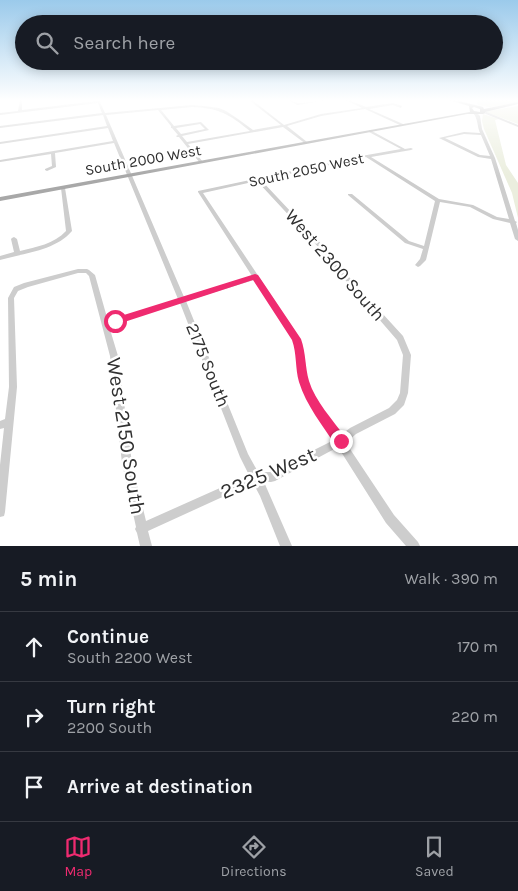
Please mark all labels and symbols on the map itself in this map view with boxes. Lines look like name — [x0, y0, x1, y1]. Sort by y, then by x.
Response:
street label: South 2000 West — [83, 141, 203, 179]
street label: South 2050 West — [247, 149, 366, 191]
street label: West 2300 South — [280, 204, 390, 326]
route start — [104, 310, 127, 333]
street label: 2175 South — [181, 320, 235, 410]
street label: West 2150 South — [102, 356, 150, 516]
route end — [330, 430, 353, 453]
street label: 2325 West — [217, 442, 319, 504]

